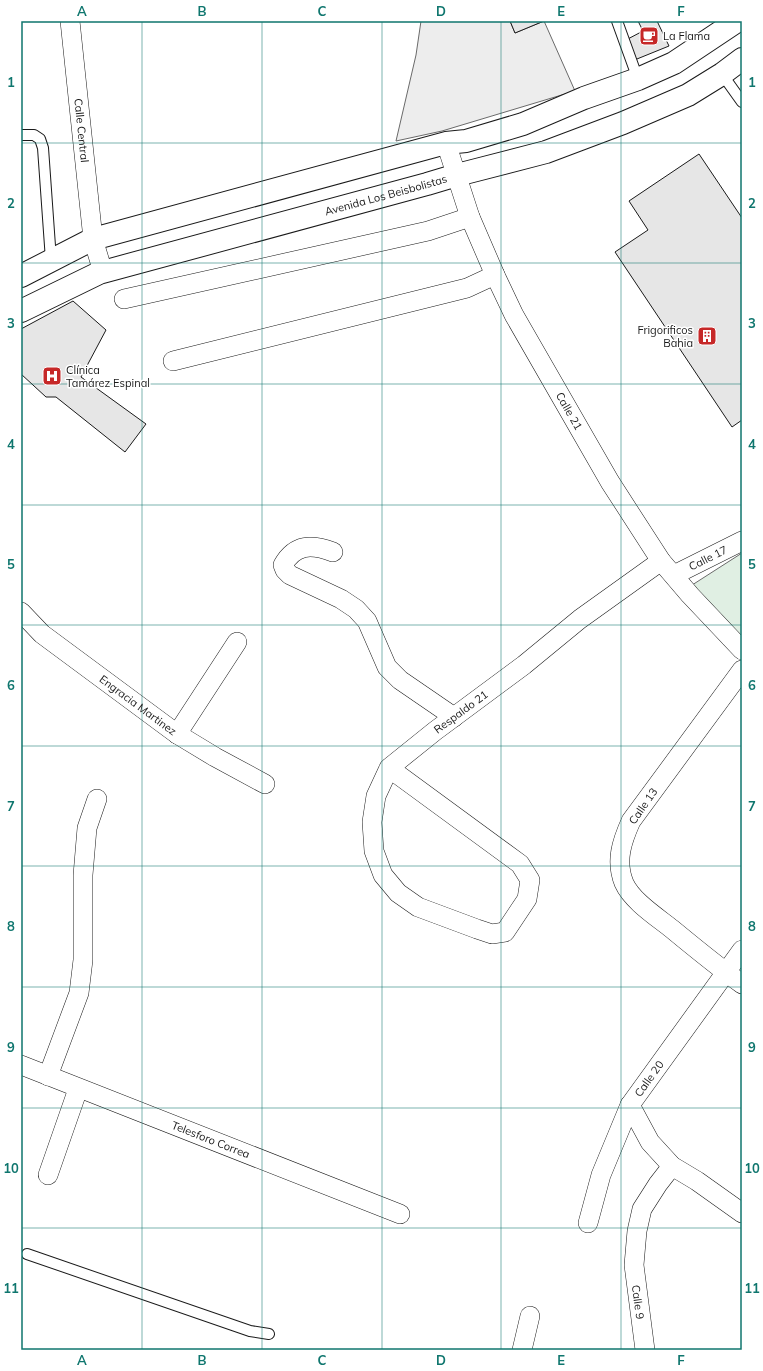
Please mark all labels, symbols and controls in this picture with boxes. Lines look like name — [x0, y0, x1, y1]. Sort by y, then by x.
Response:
text: A — [77, 3, 87, 19]
text: B — [198, 3, 207, 19]
text: C — [318, 3, 327, 19]
text: D — [436, 3, 446, 19]
text: E — [557, 3, 565, 19]
text: F — [677, 3, 685, 19]
cafe icon: La Flama — [638, 25, 660, 47]
place label: La Flama — [663, 29, 710, 43]
text: 1 — [7, 74, 15, 90]
text: 1 — [748, 74, 756, 90]
street label: Calle Central — [71, 97, 92, 163]
street label: Avenida Los Beisbolistas — [323, 171, 449, 218]
text: 2 — [7, 195, 15, 211]
text: 2 — [748, 195, 756, 211]
text: 3 — [7, 315, 15, 331]
text: 3 — [748, 315, 756, 331]
place label: Frigorificos Bahia — [637, 323, 693, 350]
building icon: Frigorificos Bahia — [696, 325, 718, 347]
place label: Clínica Tamárez Espinal — [66, 363, 150, 390]
hospital icon: Clínica Tamárez Espinal — [41, 365, 63, 387]
street label: Calle 21 — [553, 390, 586, 432]
text: 4 — [7, 436, 15, 452]
text: 4 — [748, 436, 756, 452]
street label: Calle 17 — [686, 543, 730, 573]
text: 5 — [7, 556, 15, 572]
text: 5 — [748, 556, 756, 572]
street label: Engracia Martinez — [97, 672, 180, 739]
text: 6 — [7, 677, 15, 693]
text: 6 — [748, 677, 756, 693]
street label: Respaldo 21 — [431, 687, 491, 736]
street label: Calle 13 — [625, 785, 661, 827]
text: 7 — [7, 798, 15, 814]
text: 7 — [748, 798, 756, 814]
text: 8 — [7, 918, 15, 934]
text: 8 — [748, 918, 756, 934]
text: 9 — [7, 1039, 15, 1055]
text: 9 — [748, 1039, 756, 1055]
street label: Calle 20 — [631, 1058, 667, 1099]
street label: Telesforo Correa — [170, 1118, 252, 1161]
text: 10 — [3, 1160, 19, 1176]
text: 10 — [744, 1160, 760, 1176]
text: 11 — [3, 1280, 19, 1296]
text: 11 — [744, 1280, 760, 1296]
street label: Calle 9 — [629, 1284, 647, 1320]
text: A — [77, 1352, 87, 1368]
text: B — [198, 1352, 207, 1368]
text: C — [318, 1352, 327, 1368]
text: D — [436, 1352, 446, 1368]
text: E — [557, 1352, 565, 1368]
text: F — [677, 1352, 685, 1368]

